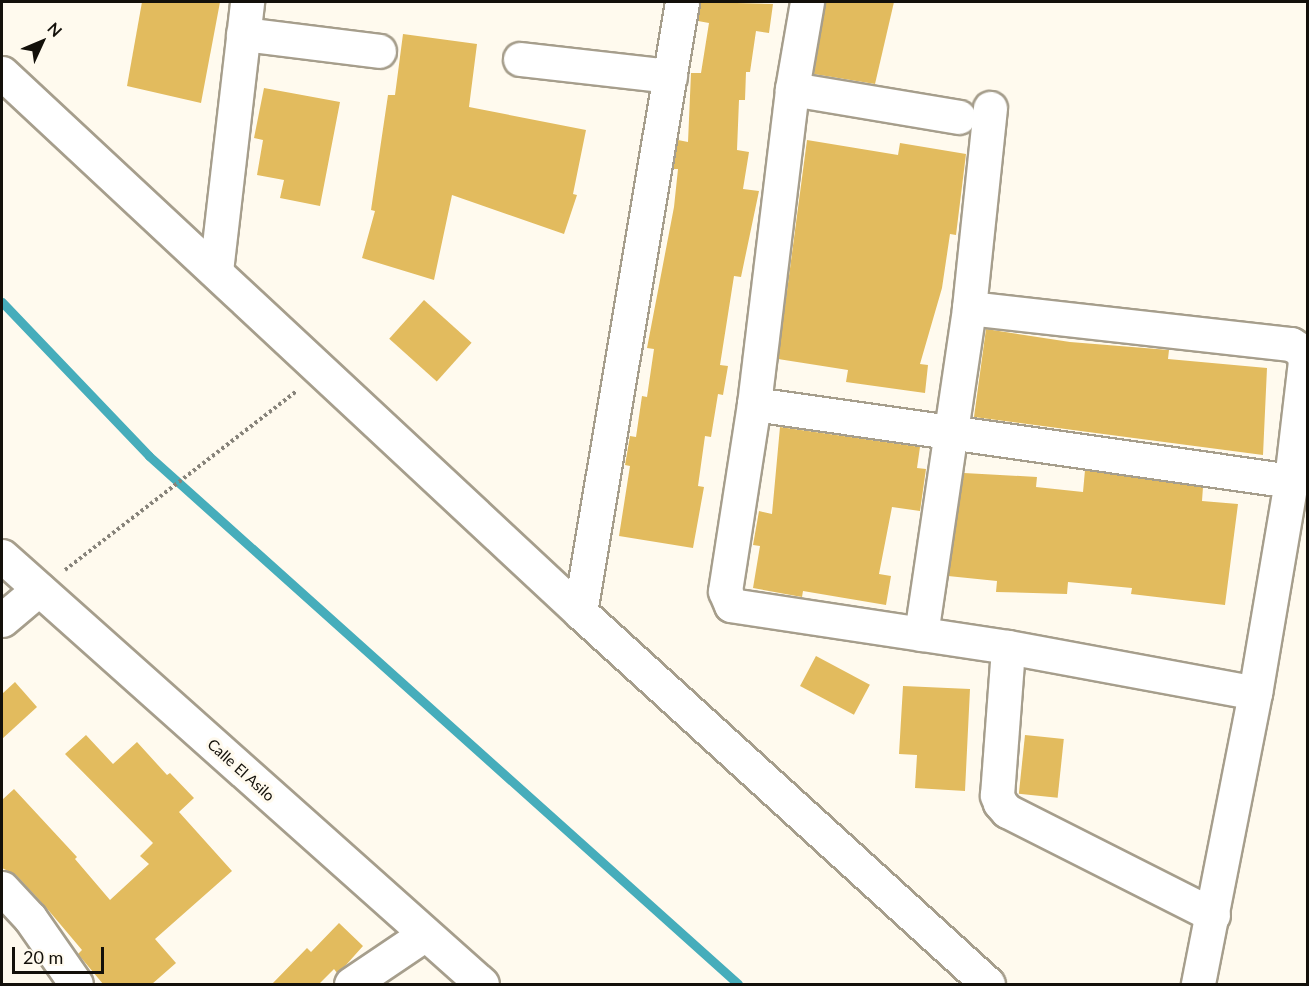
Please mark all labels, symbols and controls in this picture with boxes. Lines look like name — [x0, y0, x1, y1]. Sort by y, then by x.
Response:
north arrow — [12, 12, 72, 72]
text: N — [44, 18, 66, 40]
street label: Calle El Asilo — [204, 735, 278, 805]
scale bar — [15, 935, 106, 973]
text: 20 m — [23, 946, 63, 968]

